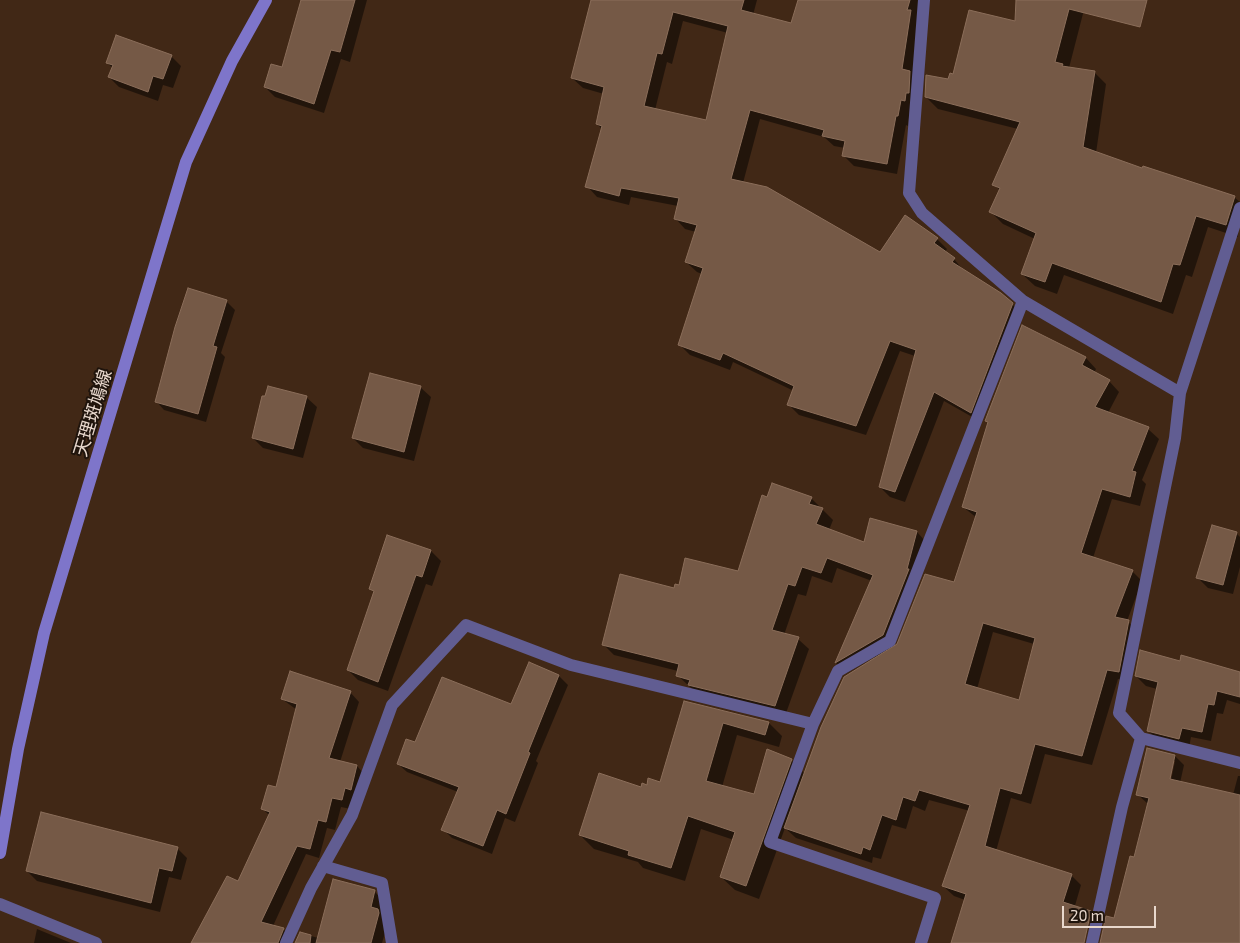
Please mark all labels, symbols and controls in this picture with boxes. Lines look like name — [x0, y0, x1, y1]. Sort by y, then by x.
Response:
street label: 天理斑鳩線 — [70, 367, 116, 459]
scale bar — [1065, 896, 1159, 928]
text: 20 m — [1070, 906, 1104, 924]

